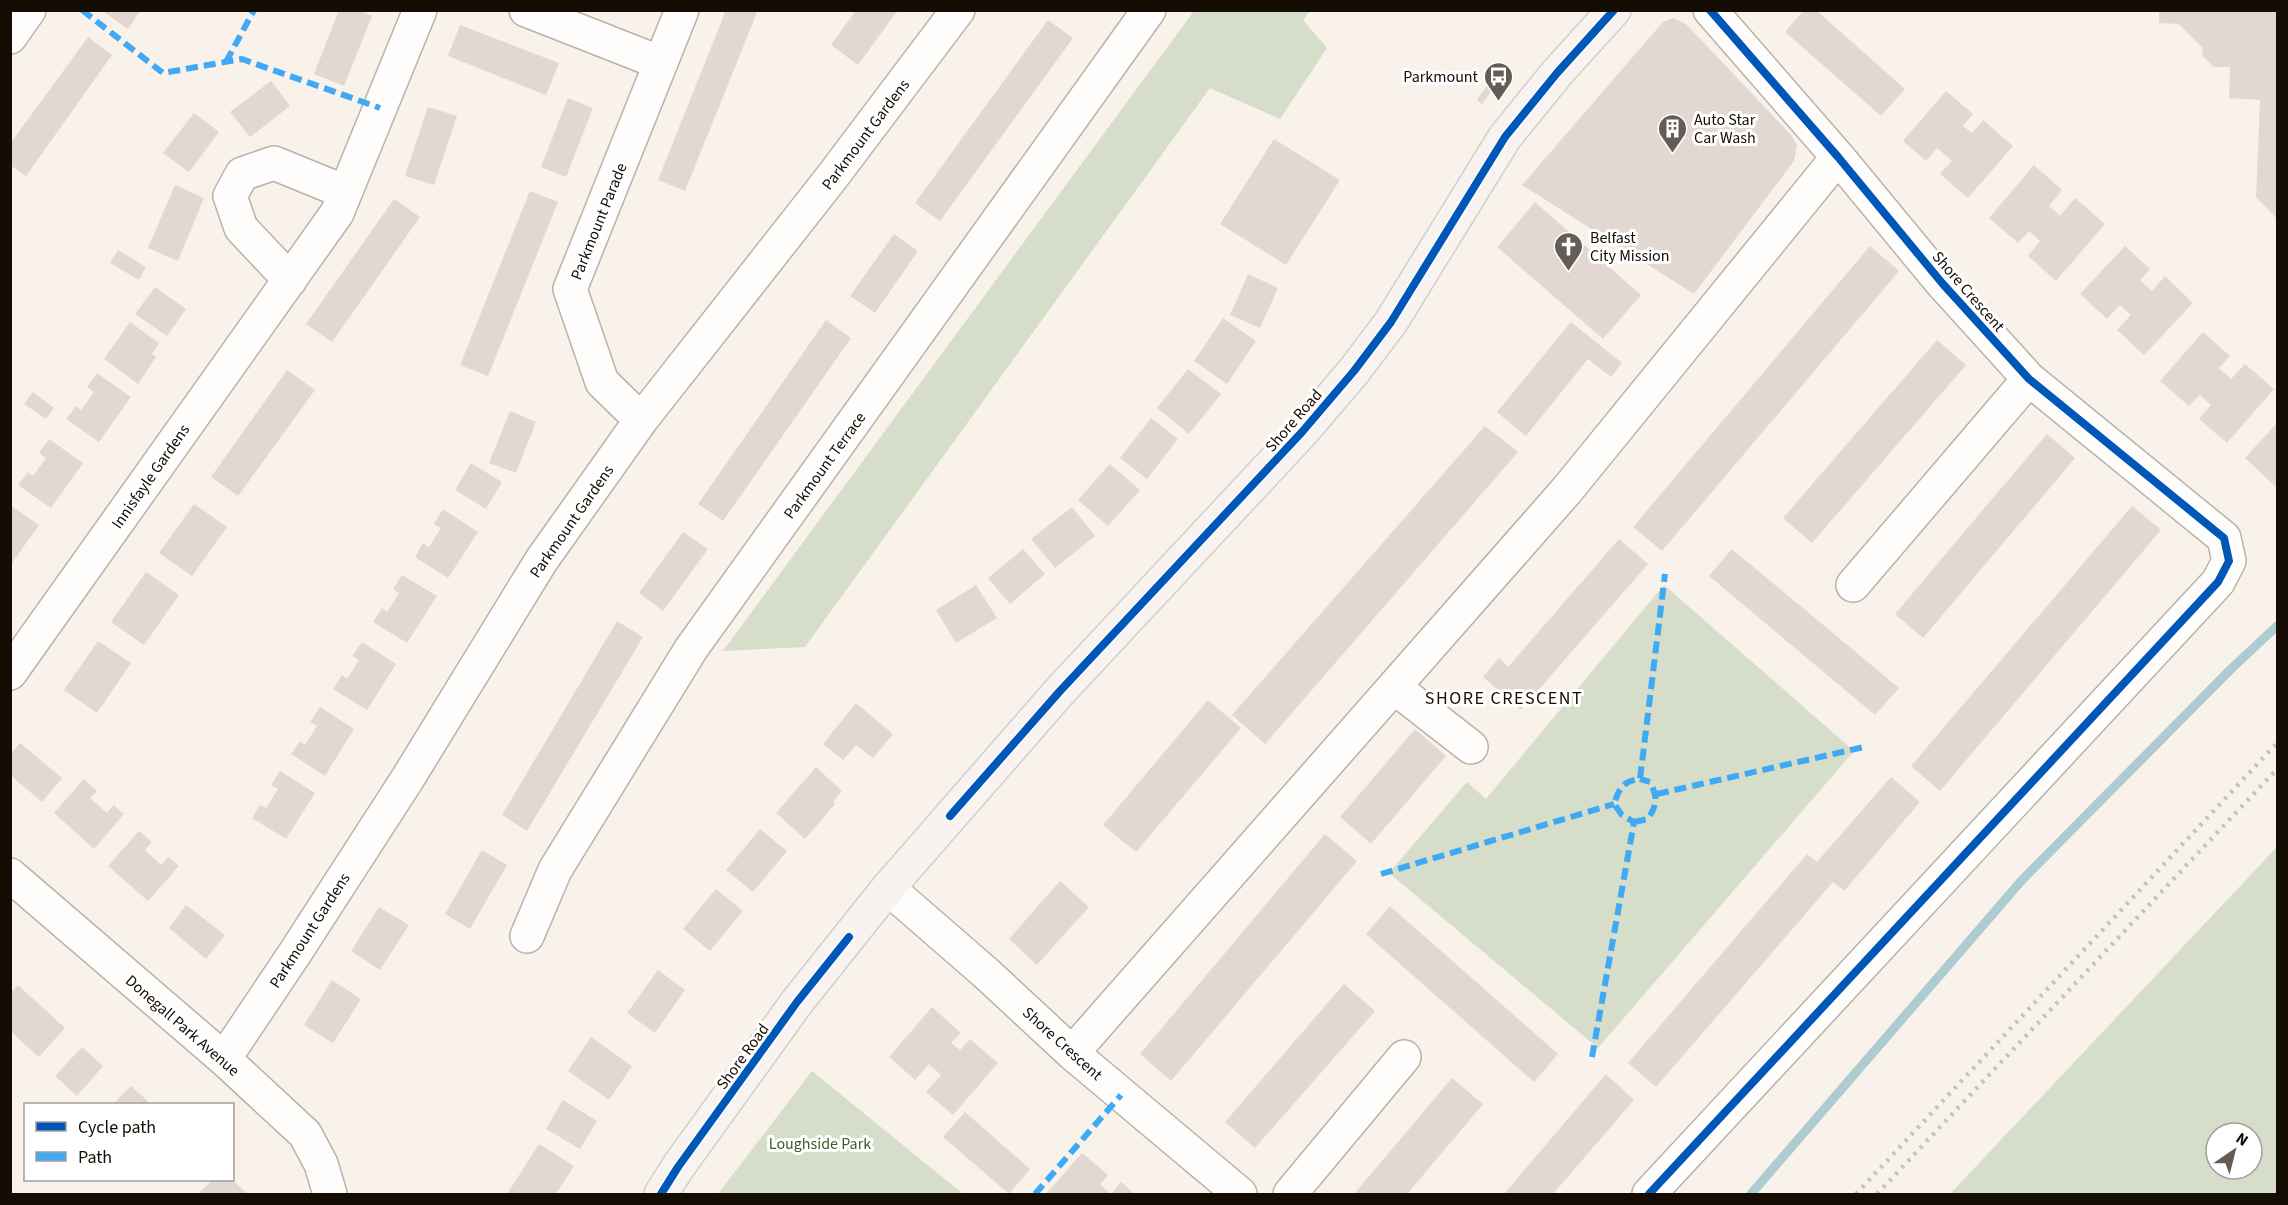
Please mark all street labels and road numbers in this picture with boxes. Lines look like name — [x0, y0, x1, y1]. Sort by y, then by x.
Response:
street label: Parkmount Gardens — [817, 74, 915, 195]
street label: Parkmount Parade — [565, 160, 632, 283]
street label: Shore Crescent — [1927, 246, 2010, 337]
street label: Shore Road — [1260, 384, 1327, 457]
street label: Parkmount Terrace — [779, 408, 871, 523]
street label: Innisfayle Gardens — [107, 420, 195, 533]
street label: Parkmount Gardens — [525, 460, 619, 583]
street label: Parkmount Gardens — [264, 868, 356, 993]
street label: Donegall Park Avenue — [121, 970, 244, 1082]
street label: Shore Crescent — [1018, 1002, 1108, 1086]
street label: Shore Road — [711, 1019, 774, 1094]

